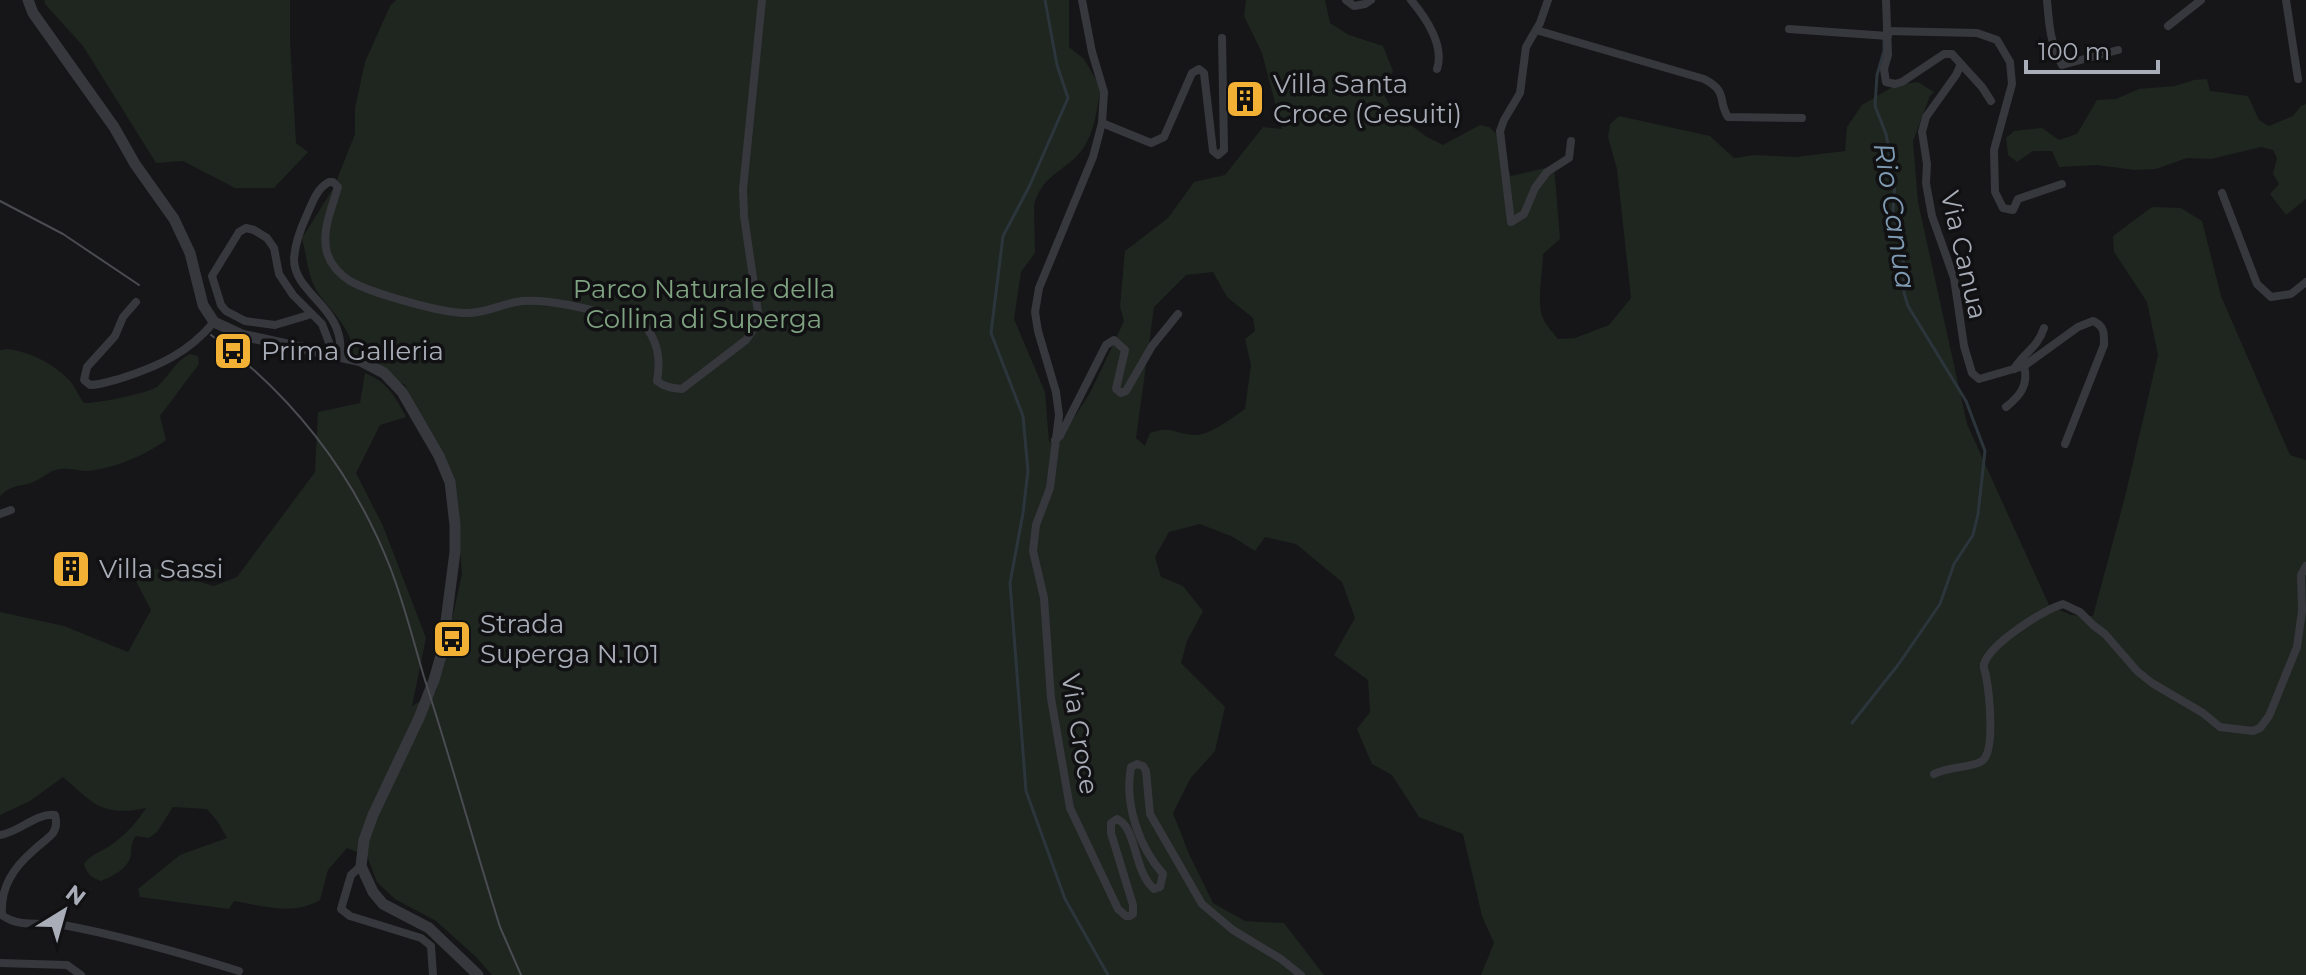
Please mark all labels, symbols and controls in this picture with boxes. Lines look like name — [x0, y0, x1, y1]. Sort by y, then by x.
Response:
scale bar — [2026, 24, 2158, 74]
text: 100 m — [2038, 37, 2110, 66]
place label: Villa Santa Croce (Gesuiti) — [1273, 68, 1462, 130]
building icon: Villa Santa Croce (Gesuiti) — [1224, 78, 1266, 120]
water label: Rio Canua — [1867, 140, 1923, 292]
street label: Via Canua — [1934, 188, 1994, 322]
park label: Parco Naturale della Collina di Superga — [573, 273, 835, 335]
bus stop icon: Prima Galleria — [212, 330, 254, 372]
place label: Prima Galleria — [261, 335, 444, 367]
building icon: Villa Sassi — [50, 548, 92, 590]
place label: Villa Sassi — [99, 553, 224, 585]
place label: Strada Superga N.101 — [480, 608, 659, 670]
bus stop icon: Strada Superga N.101 — [431, 618, 473, 660]
street label: Via Croce — [1055, 671, 1105, 797]
north arrow — [24, 871, 104, 951]
text: N — [61, 879, 91, 912]

